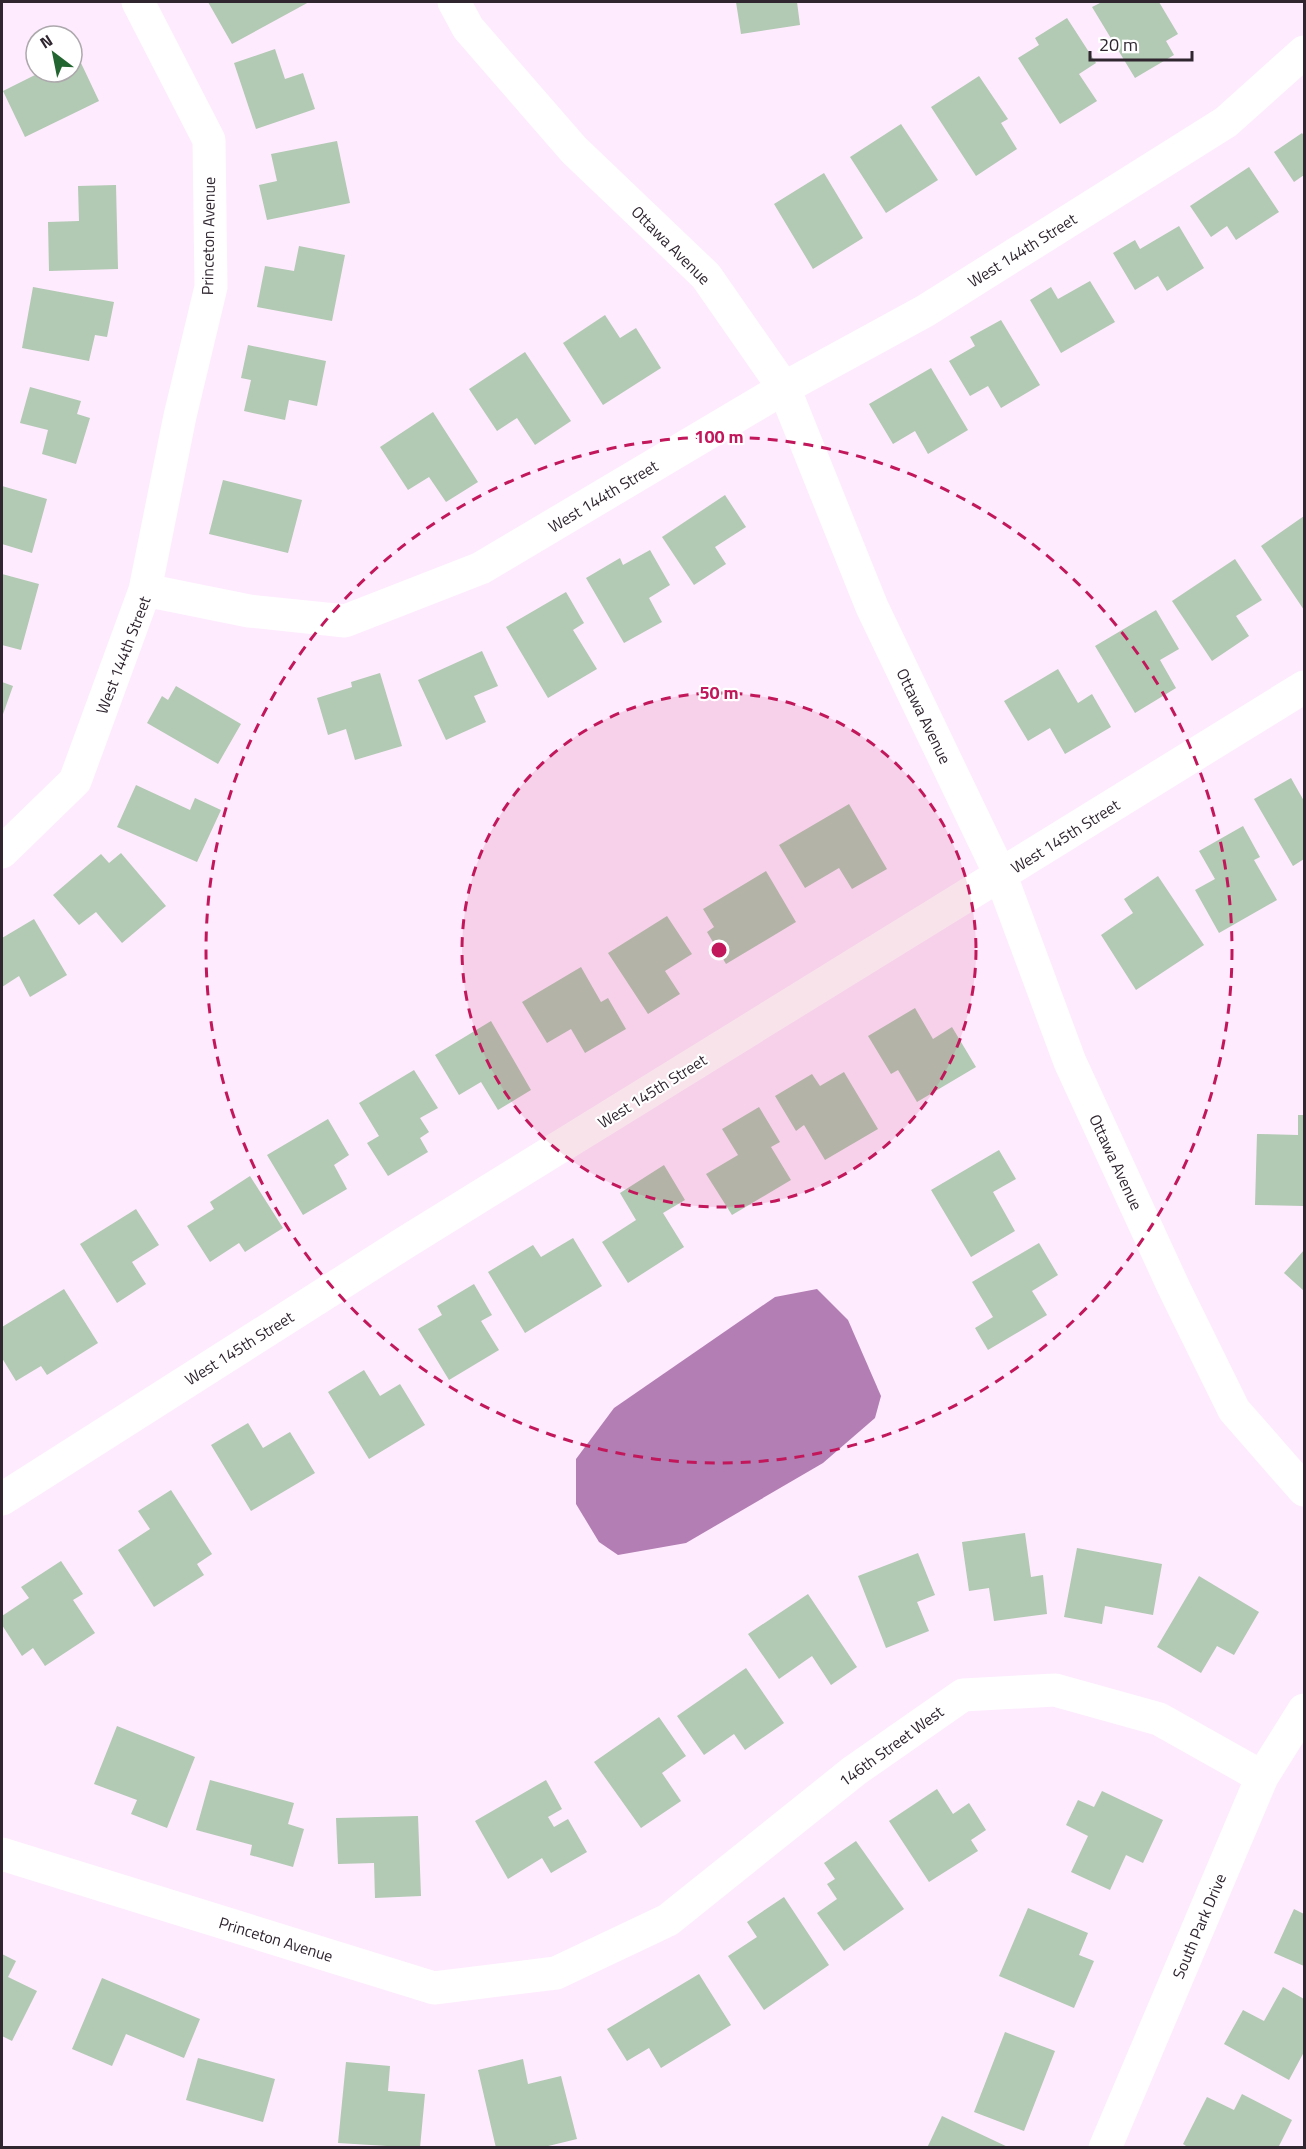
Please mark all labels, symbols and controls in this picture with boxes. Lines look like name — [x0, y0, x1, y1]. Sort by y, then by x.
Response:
north arrow — [24, 24, 84, 84]
scale bar — [1090, 24, 1192, 62]
text: N — [35, 28, 57, 54]
text: 20 m — [1099, 31, 1138, 58]
street label: Princeton Avenue — [195, 177, 221, 295]
street label: Ottawa Avenue — [626, 200, 716, 290]
street label: West 144th Street — [963, 207, 1081, 293]
text: 100 m — [694, 423, 744, 450]
street label: West 144th Street — [544, 453, 663, 538]
street label: West 144th Street — [90, 592, 157, 717]
street label: Ottawa Avenue — [891, 664, 957, 768]
text: 50 m — [699, 679, 739, 706]
street label: West 145th Street — [1006, 793, 1124, 879]
centre of rings — [709, 940, 729, 960]
street label: West 145th Street — [593, 1048, 711, 1134]
street label: Ottawa Avenue — [1083, 1110, 1149, 1214]
street label: West 145th Street — [180, 1305, 298, 1391]
street label: 146th Street West — [834, 1700, 949, 1792]
street label: South Park Drive — [1166, 1870, 1232, 1982]
street label: Princeton Avenue — [216, 1910, 336, 1968]

